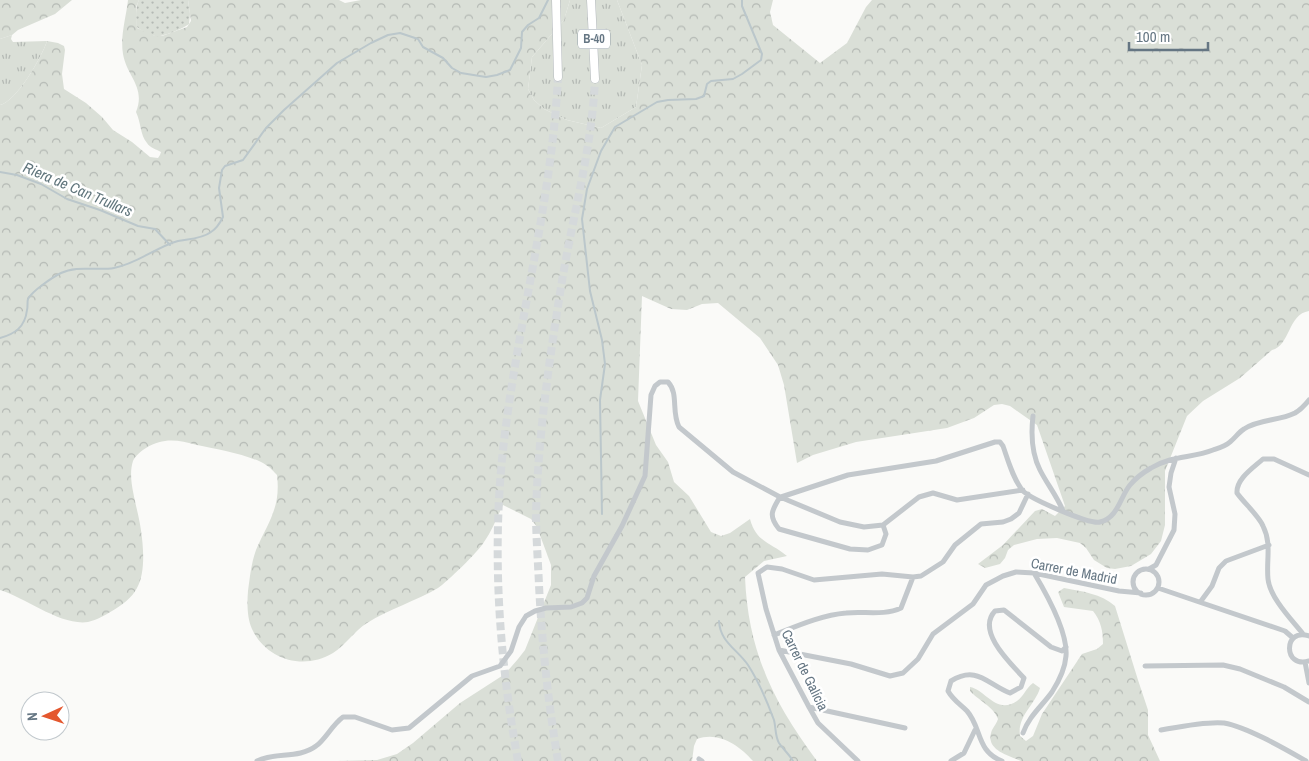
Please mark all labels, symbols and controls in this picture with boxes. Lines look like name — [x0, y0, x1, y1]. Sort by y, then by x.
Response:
scale bar — [1129, 20, 1208, 52]
text: 100 m — [1136, 26, 1170, 47]
road number: B-40 — [578, 30, 610, 48]
water label: Riera de Can Trullars — [20, 157, 136, 221]
street label: Carrer de Madrid — [1029, 554, 1119, 588]
street label: Carrer de Galícia — [778, 626, 833, 714]
north arrow — [20, 691, 70, 741]
text: N — [23, 712, 41, 721]

